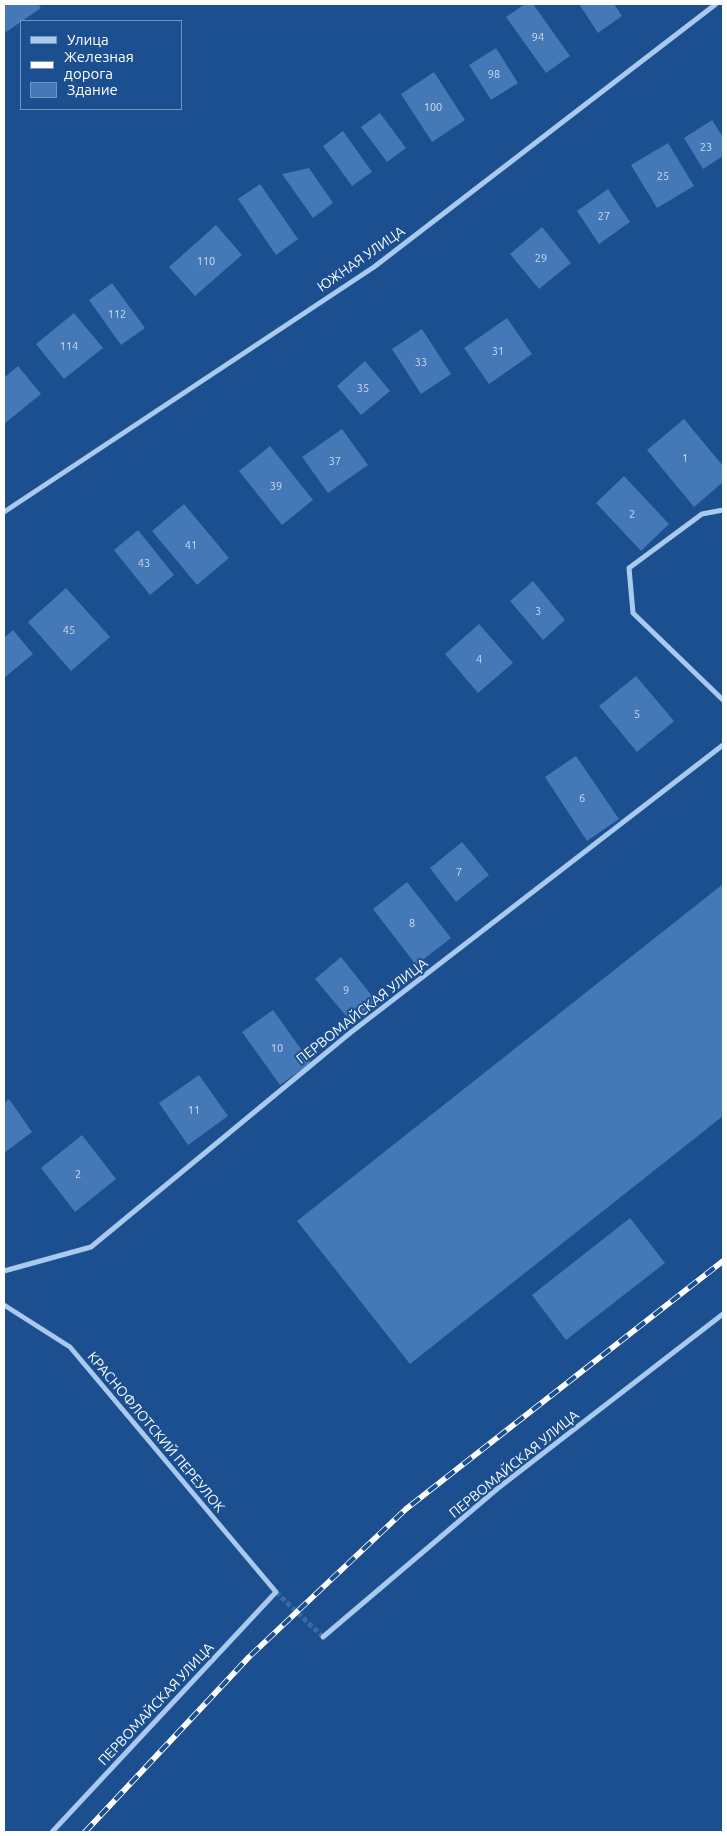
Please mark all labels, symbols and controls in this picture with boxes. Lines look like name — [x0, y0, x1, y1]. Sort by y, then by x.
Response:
legend — [20, 20, 182, 110]
house number: 94 — [532, 30, 544, 44]
text: Улица — [67, 31, 109, 48]
text: Железная дорога — [64, 48, 134, 82]
house number: 98 — [488, 67, 500, 81]
text: Здание — [67, 81, 118, 98]
house number: 100 — [424, 100, 442, 114]
house number: 23 — [700, 140, 712, 154]
house number: 25 — [657, 169, 669, 183]
house number: 27 — [598, 209, 610, 223]
street label: ЮЖНАЯ УЛИЦА — [314, 223, 408, 295]
house number: 29 — [535, 251, 547, 265]
house number: 110 — [197, 254, 215, 268]
house number: 112 — [108, 307, 126, 321]
house number: 114 — [60, 339, 78, 353]
house number: 31 — [492, 344, 504, 358]
house number: 33 — [415, 355, 427, 369]
house number: 35 — [357, 381, 369, 395]
house number: 1 — [682, 451, 688, 465]
house number: 37 — [329, 454, 341, 468]
house number: 39 — [270, 479, 282, 493]
house number: 2 — [629, 507, 635, 521]
house number: 41 — [185, 538, 197, 552]
house number: 43 — [138, 556, 150, 570]
house number: 3 — [535, 604, 541, 618]
house number: 45 — [63, 623, 75, 637]
house number: 4 — [476, 652, 482, 666]
house number: 5 — [634, 707, 640, 721]
house number: 6 — [579, 791, 585, 805]
house number: 7 — [456, 865, 462, 879]
house number: 8 — [409, 916, 415, 930]
street label: ПЕРВОМАЙСКАЯ УЛИЦА — [293, 955, 431, 1067]
house number: 9 — [343, 983, 349, 997]
house number: 10 — [271, 1041, 283, 1055]
house number: 11 — [188, 1103, 200, 1117]
house number: 2 — [75, 1167, 81, 1181]
street label: КРАСНОФЛОТСКИЙ ПЕРЕУЛОК — [84, 1348, 228, 1516]
street label: ПЕРВОМАЙСКАЯ УЛИЦА — [446, 1407, 582, 1521]
street label: ПЕРВОМАЙСКАЯ УЛИЦА — [95, 1639, 217, 1769]

